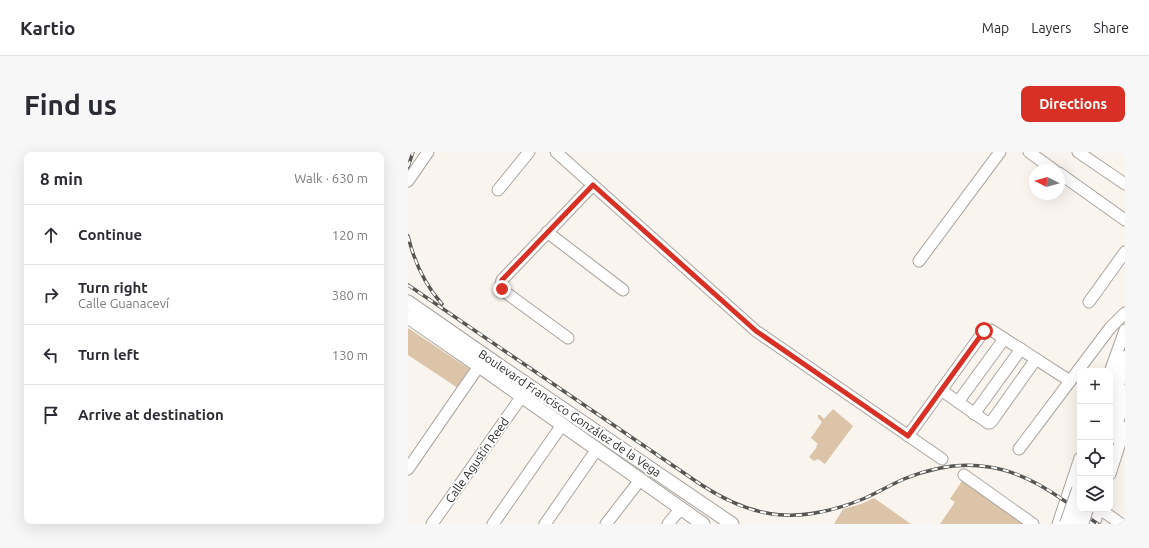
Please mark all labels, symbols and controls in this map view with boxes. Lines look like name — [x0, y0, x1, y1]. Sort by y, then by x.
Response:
text: Kartio — [20, 17, 76, 39]
text: Map — [982, 20, 1009, 36]
text: Layers — [1031, 20, 1071, 36]
text: Share — [1093, 20, 1129, 36]
button: Directions — [1021, 86, 1125, 122]
text: Find us — [24, 89, 117, 120]
north arrow — [1029, 164, 1065, 200]
text: 8 min — [40, 169, 83, 188]
text: Walk · 630 m — [294, 171, 368, 185]
icon: ahead — [40, 224, 62, 246]
text: Continue — [78, 226, 142, 243]
text: 120 m — [332, 228, 368, 242]
text: Turn right — [78, 279, 148, 296]
route end — [493, 280, 511, 298]
icon: right — [40, 284, 62, 306]
text: 380 m — [332, 288, 368, 302]
text: Calle Guanaceví — [78, 296, 169, 310]
route start — [975, 322, 993, 340]
icon: left — [40, 344, 62, 366]
text: Turn left — [78, 346, 139, 363]
street label: Boulevard Francisco González de la Vega — [476, 347, 664, 479]
text: 130 m — [332, 348, 368, 362]
map controls — [1077, 368, 1113, 512]
button: + — [1077, 368, 1113, 404]
icon: arrive — [40, 404, 62, 426]
button: − — [1077, 404, 1113, 440]
text: Arrive at destination — [78, 406, 224, 423]
street label: Calle Agustín Reed — [443, 415, 511, 505]
button: locate — [1077, 440, 1113, 476]
button: layers — [1077, 476, 1113, 512]

